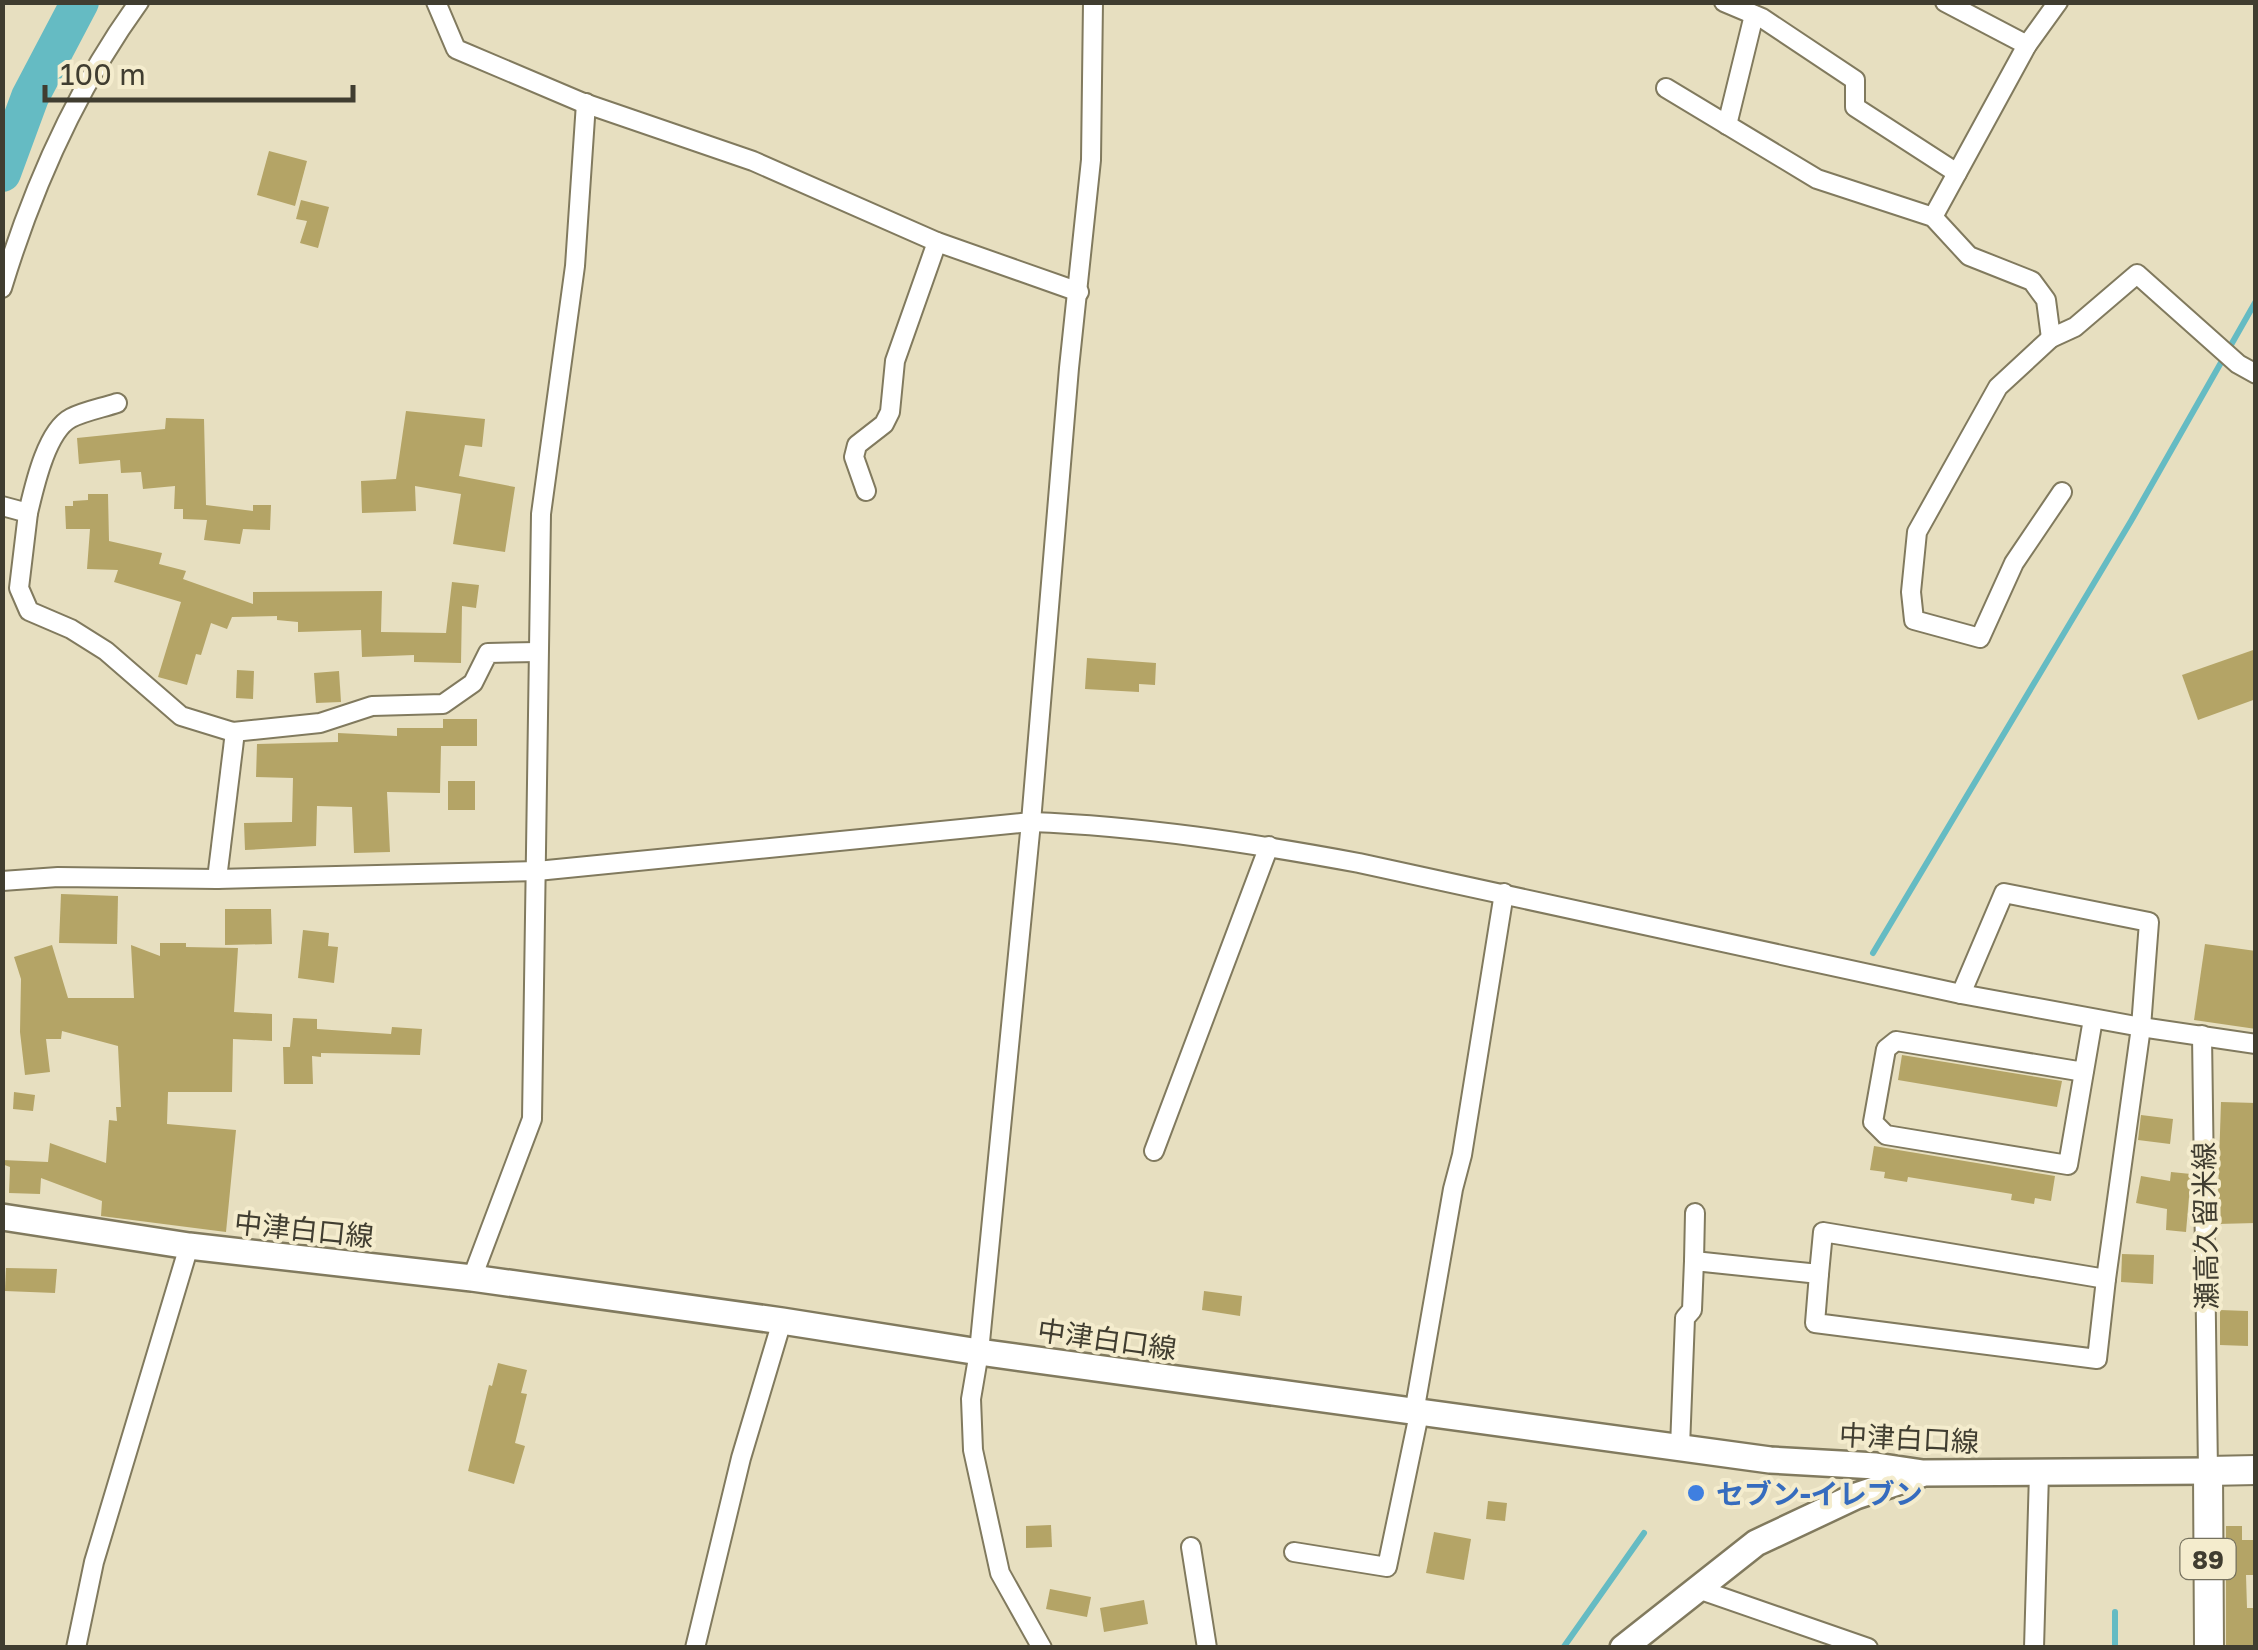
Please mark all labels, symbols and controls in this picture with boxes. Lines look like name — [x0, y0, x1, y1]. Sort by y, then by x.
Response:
scale bar — [45, 40, 352, 102]
text: 100 m — [60, 56, 146, 92]
street label: 瀬高久留米線 — [2187, 1142, 2223, 1310]
street label: 中津白口線 — [233, 1205, 375, 1253]
street label: 中津白口線 — [1035, 1313, 1179, 1365]
street label: 中津白口線 — [1838, 1418, 1980, 1458]
place label: セブン-イレブン — [1716, 1477, 1923, 1510]
marker: セブン-イレブン — [1685, 1482, 1707, 1504]
road number: 89 — [2180, 1539, 2236, 1579]

